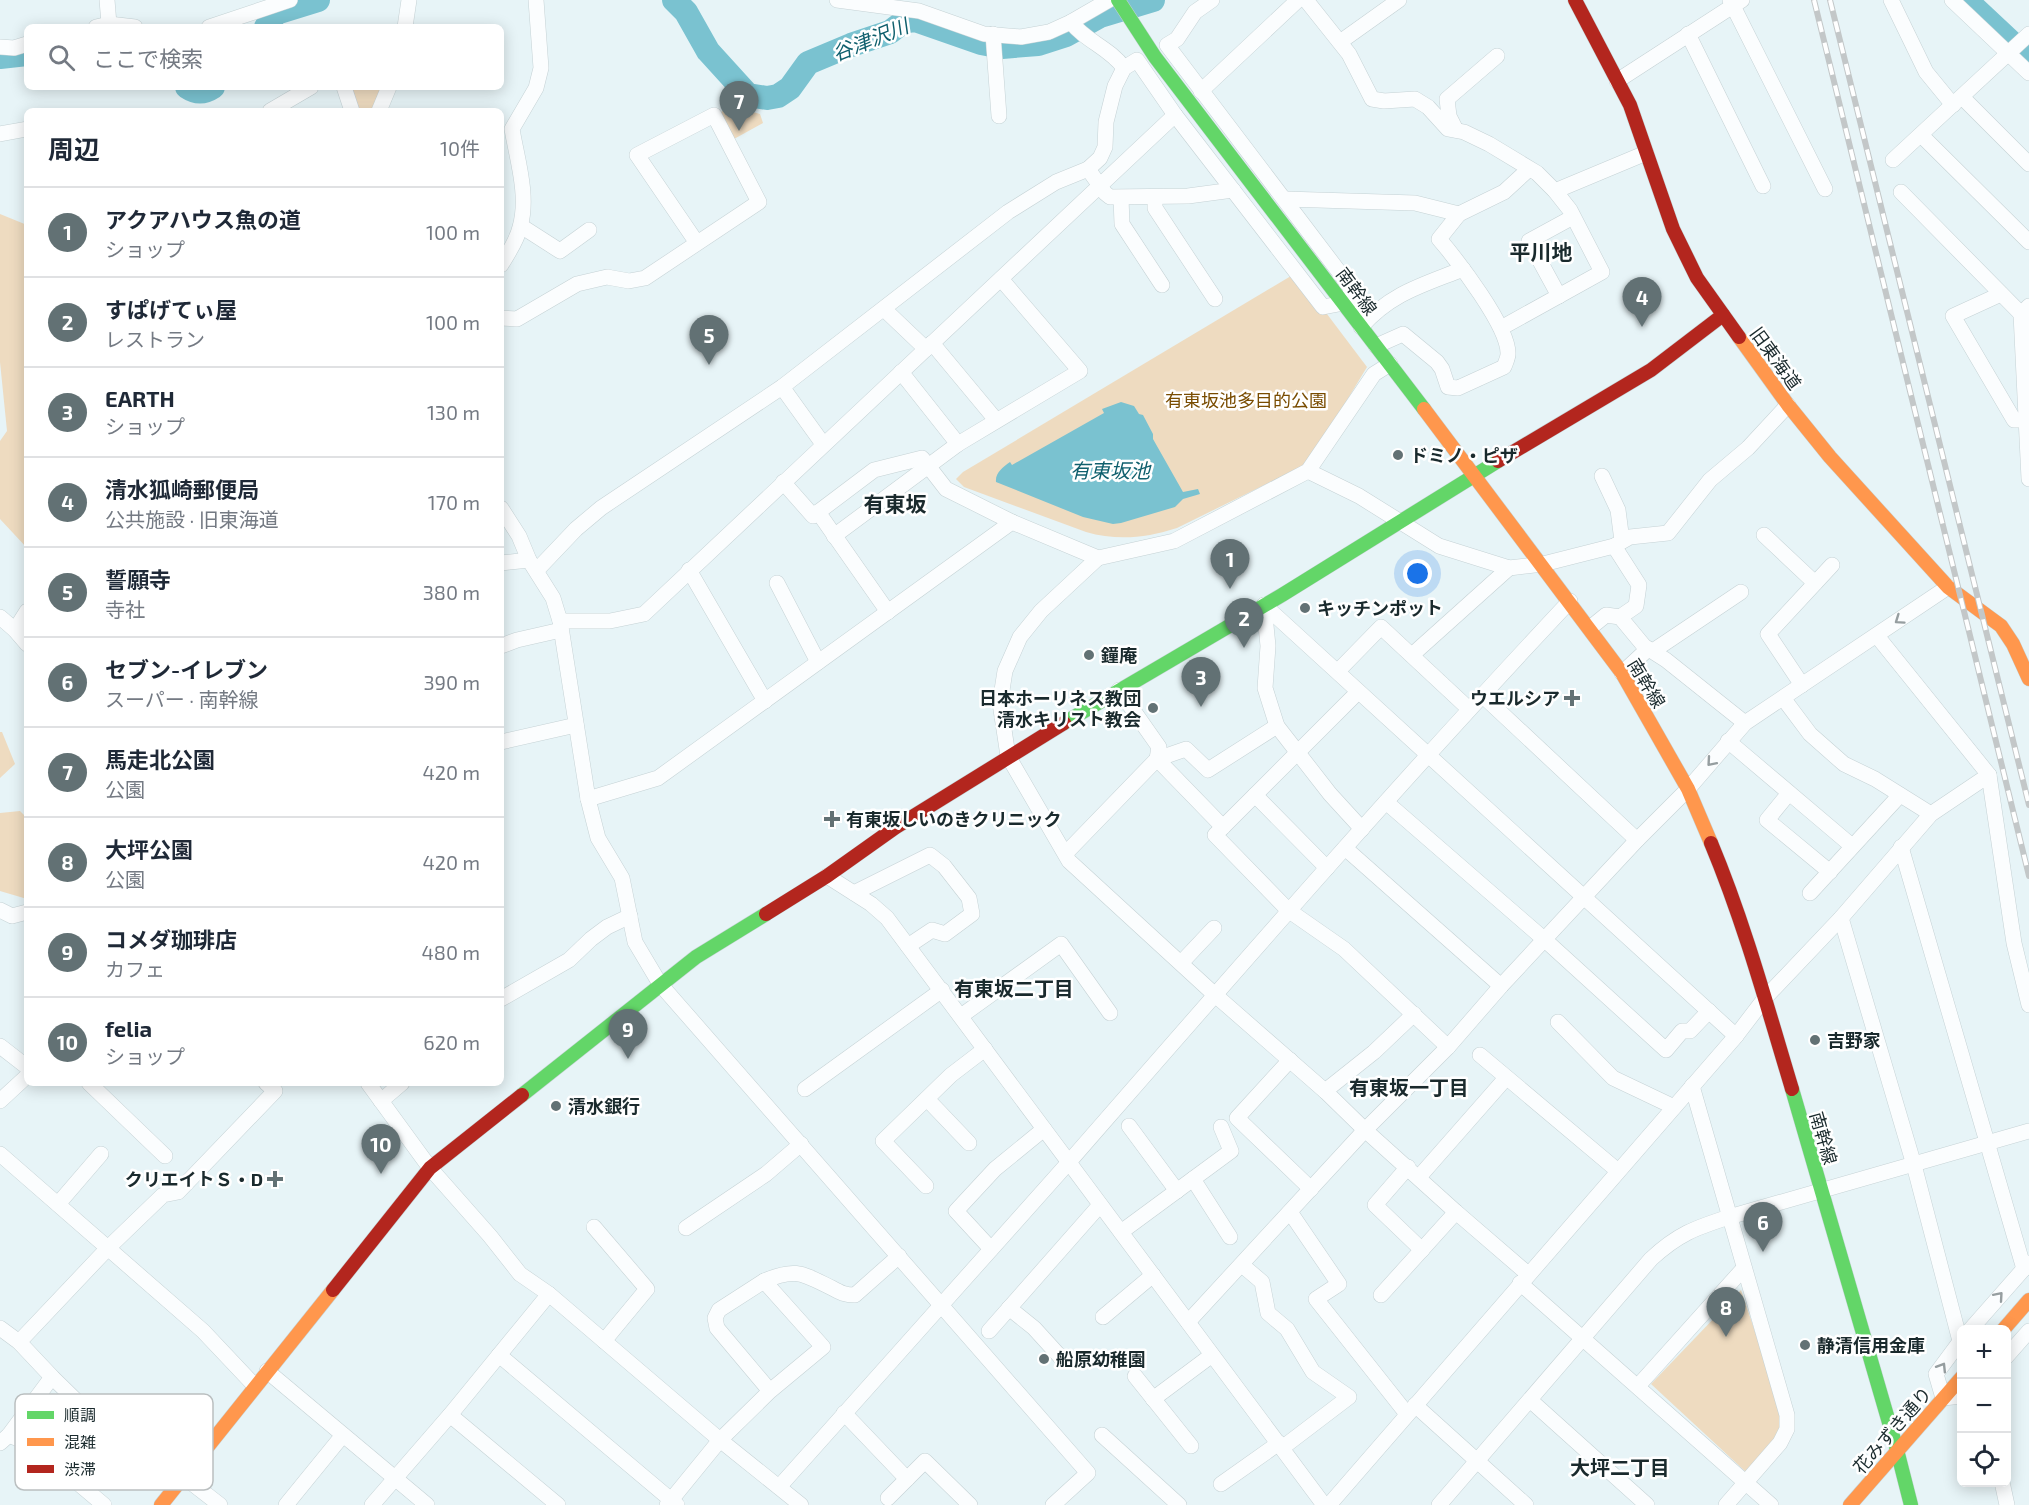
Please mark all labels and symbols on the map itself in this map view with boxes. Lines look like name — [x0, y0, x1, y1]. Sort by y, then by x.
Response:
water label: 谷津沢川 — [828, 12, 913, 65]
pin: 7 — [720, 82, 758, 131]
district label: 平川地 — [1510, 239, 1573, 264]
street label: 南幹線 — [1332, 263, 1382, 319]
pin: 4 — [1622, 278, 1662, 327]
pin: 5 — [690, 316, 728, 365]
street label: 旧東海道 — [1746, 322, 1806, 394]
park label: 有東坂池多目的公園 — [1165, 389, 1327, 411]
place label: ドミノ・ピザ — [1410, 444, 1518, 466]
marker: ドミノ・ピザ — [1391, 448, 1405, 462]
water label: 有東坂池 — [1070, 458, 1152, 482]
district label: 有東坂 — [864, 491, 927, 516]
pin: 1 — [1210, 540, 1250, 589]
your location — [1403, 559, 1432, 588]
place label: キッチンポット — [1317, 597, 1443, 619]
pin: 2 — [1224, 598, 1264, 648]
marker: キッチンポット — [1298, 601, 1312, 615]
one-way arrow — [1895, 613, 1906, 624]
place label: 鐘庵 — [1100, 644, 1137, 666]
marker: 鐘庵 — [1082, 648, 1096, 662]
street label: 南幹線 — [1624, 654, 1670, 712]
pin: 3 — [1182, 658, 1220, 707]
place label: 日本ホーリネス教団 清水キリスト教会 — [979, 687, 1141, 730]
place label: ウエルシア — [1470, 687, 1560, 709]
marker: ウエルシア — [1565, 691, 1579, 705]
marker: 日本ホーリネス教団 清水キリスト教会 — [1146, 701, 1160, 715]
one-way arrow — [1707, 755, 1718, 766]
place label: 有東坂しいのきクリニック — [846, 808, 1061, 830]
marker: 有東坂しいのきクリニック — [823, 810, 841, 828]
district label: 有東坂二丁目 — [954, 976, 1074, 1000]
pin: 9 — [608, 1010, 648, 1059]
place label: 吉野家 — [1827, 1029, 1881, 1051]
marker: 吉野家 — [1808, 1033, 1822, 1047]
district label: 有東坂一丁目 — [1349, 1075, 1469, 1099]
place label: 清水銀行 — [568, 1095, 640, 1117]
marker: 清水銀行 — [549, 1099, 563, 1113]
street label: 南幹線 — [1806, 1109, 1842, 1167]
pin: 10 — [362, 1124, 400, 1174]
place label: クリエイトＳ・D — [125, 1168, 263, 1190]
marker: クリエイトＳ・D — [268, 1172, 282, 1186]
pin: 6 — [1744, 1202, 1782, 1252]
pin: 8 — [1706, 1288, 1746, 1337]
one-way arrow — [1992, 1292, 2003, 1303]
place label: 静清信用金庫 — [1817, 1334, 1925, 1356]
marker: 静清信用金庫 — [1798, 1338, 1812, 1352]
place label: 船原幼稚園 — [1056, 1348, 1146, 1370]
marker: 船原幼稚園 — [1037, 1352, 1051, 1366]
one-way arrow — [1935, 1362, 1946, 1373]
street label: 花みずき通り — [1848, 1382, 1936, 1478]
legend — [15, 1394, 213, 1490]
text: 順調 — [64, 1405, 96, 1424]
text: 混雑 — [64, 1432, 96, 1451]
district label: 大坪二丁目 — [1570, 1455, 1670, 1479]
text: 渋滞 — [64, 1459, 96, 1478]

